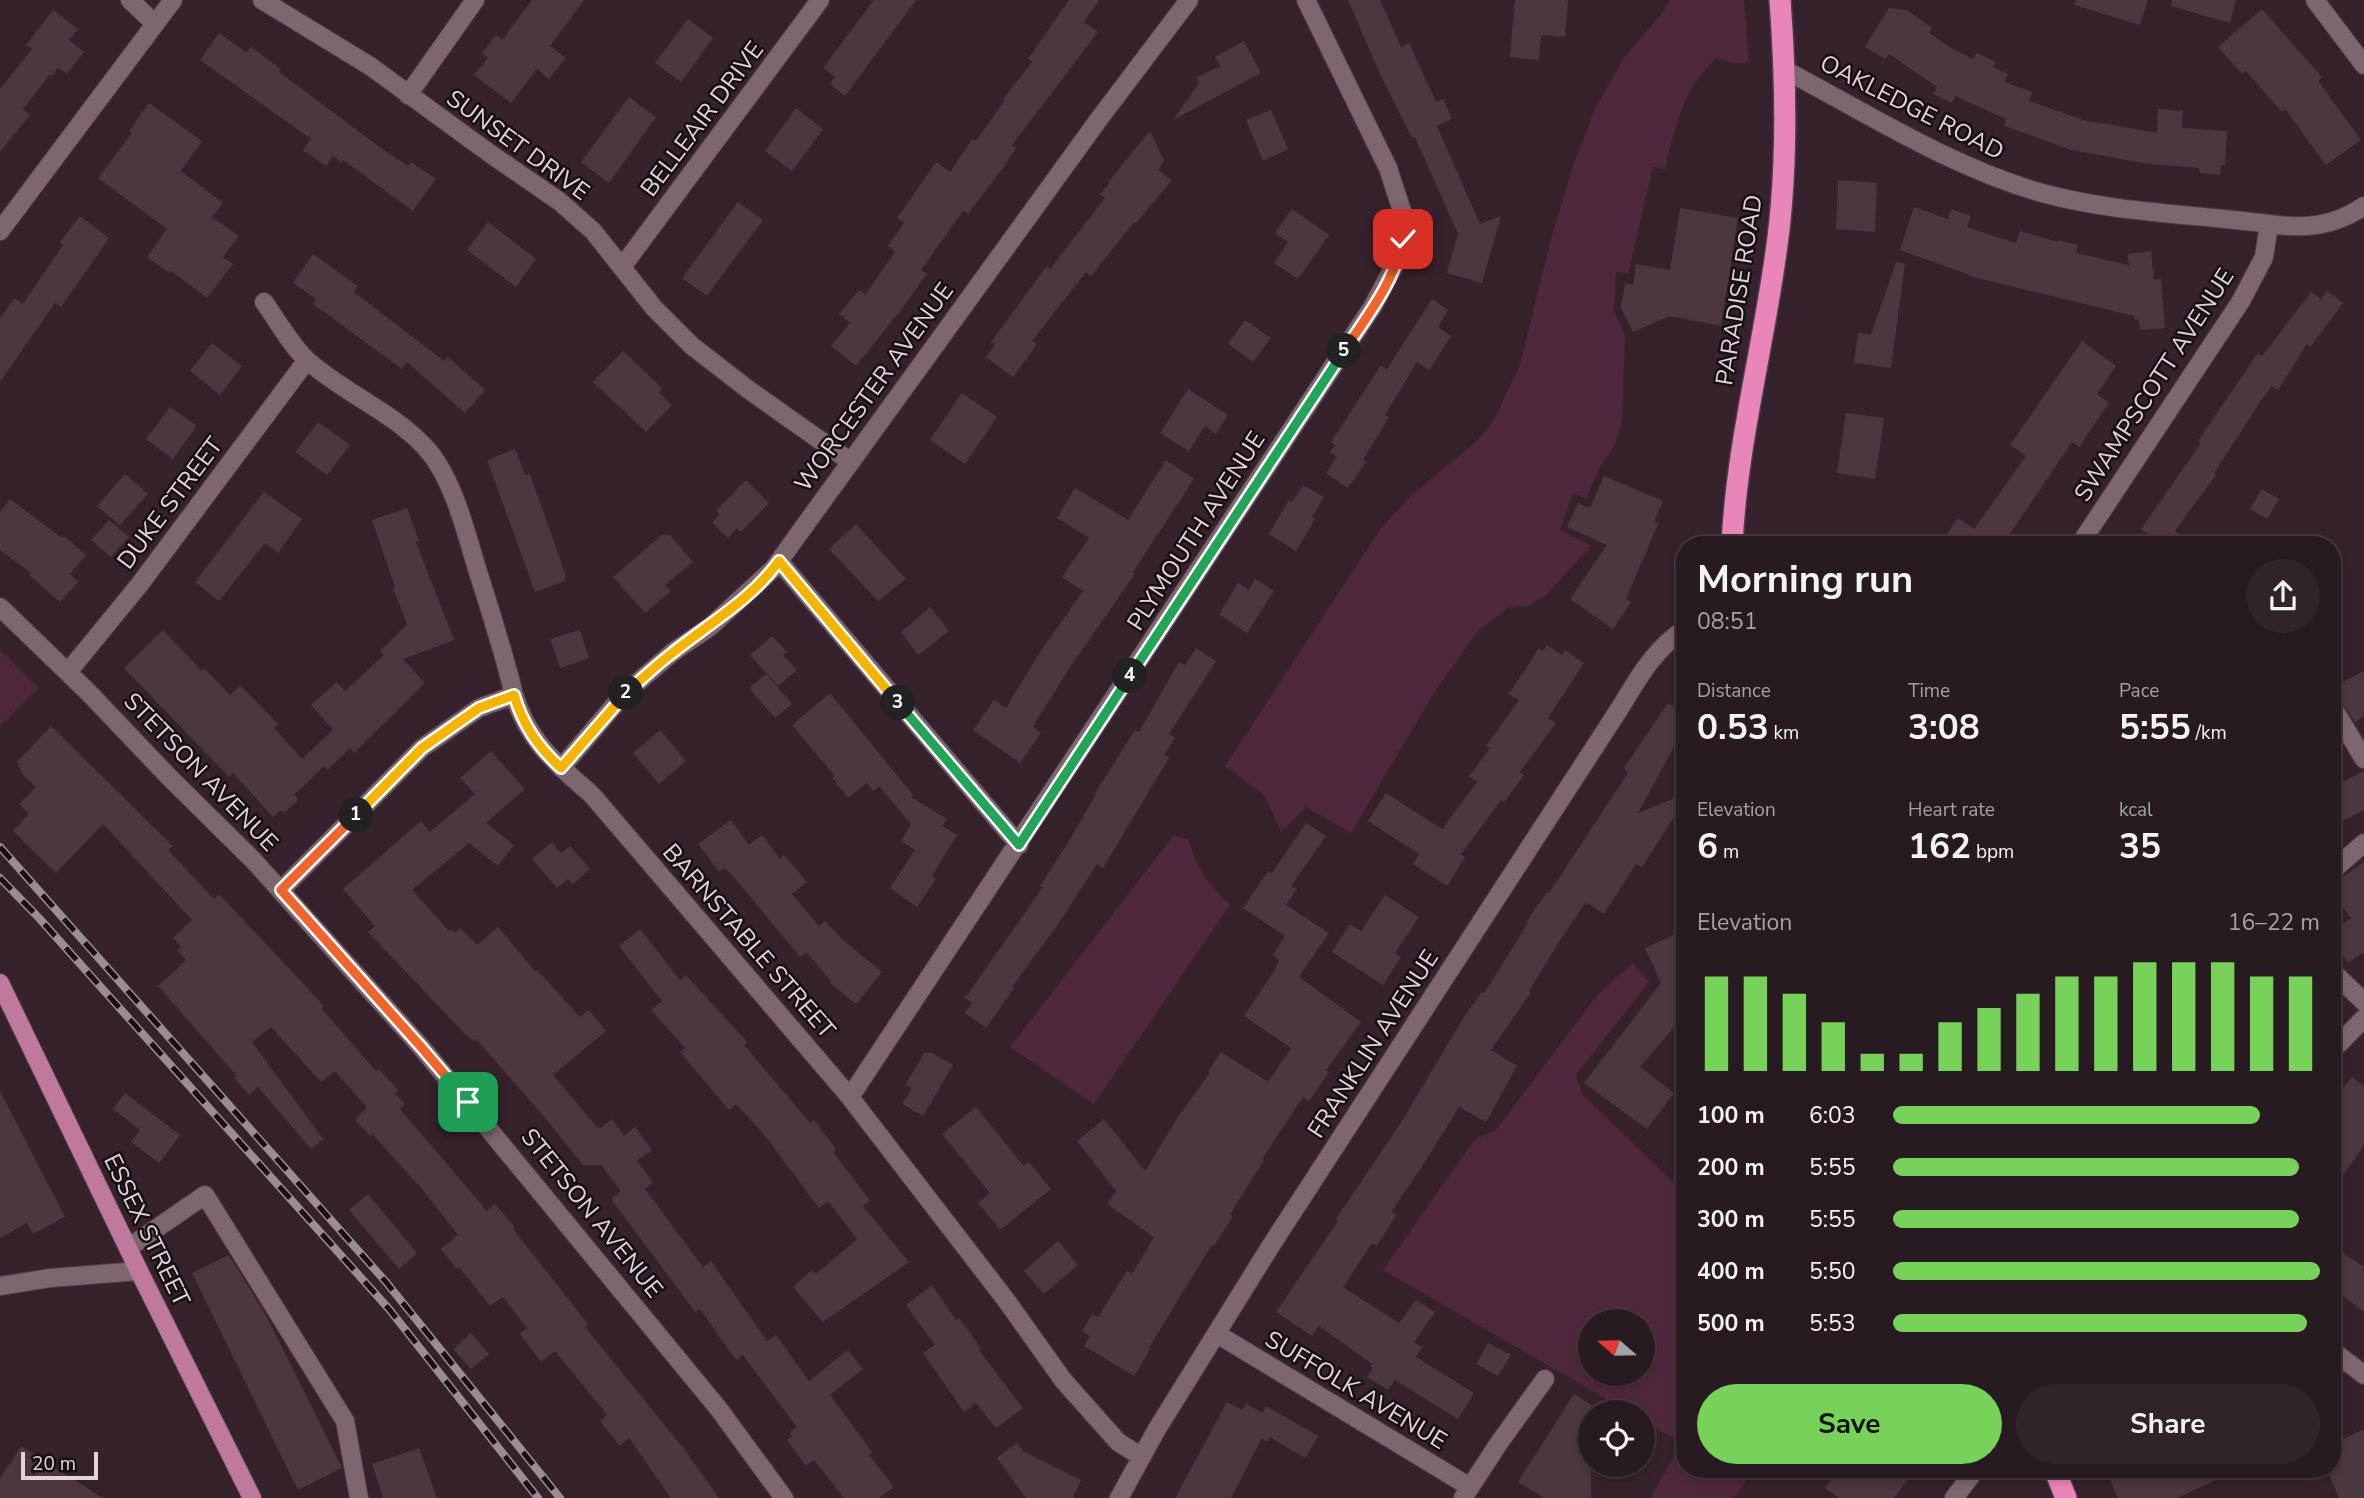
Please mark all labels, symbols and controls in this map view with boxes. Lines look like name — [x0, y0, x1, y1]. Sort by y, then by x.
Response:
street label: BELLEAIR DRIVE — [633, 35, 771, 203]
street label: OAKLEDGE ROAD — [1815, 47, 2009, 167]
street label: SUNSET DRIVE — [440, 82, 596, 208]
street label: PARADISE ROAD — [1708, 192, 1770, 388]
pin — [1373, 209, 1433, 269]
icon: check — [1384, 220, 1422, 258]
street label: SWAMPSCOTT AVENUE — [2067, 262, 2241, 508]
street label: WORCESTER AVENUE — [787, 276, 961, 498]
pin: 5 — [1326, 334, 1362, 368]
text: 5 — [1338, 337, 1349, 363]
street label: PLYMOUTH AVENUE — [1120, 425, 1272, 637]
street label: DUKE STREET — [110, 430, 230, 576]
text: Morning run — [1697, 554, 1913, 605]
button: share — [2246, 559, 2320, 633]
text: 08:51 — [1697, 606, 1757, 637]
pin: 4 — [1112, 658, 1148, 694]
text: 4 — [1124, 662, 1135, 688]
pin: 2 — [608, 676, 644, 710]
text: Distance — [1697, 678, 1771, 704]
text: Time — [1908, 678, 1950, 704]
text: Pace — [2119, 678, 2159, 704]
text: 2 — [620, 679, 631, 705]
street label: STETSON AVENUE — [117, 686, 285, 858]
pin: 3 — [880, 686, 916, 720]
text: 3 — [892, 689, 903, 715]
text: 0.53 — [1697, 704, 1769, 751]
text: 3:08 — [1908, 704, 1980, 751]
text: 5:55 — [2119, 704, 2191, 751]
text: km — [1769, 720, 1799, 746]
text: /km — [2191, 720, 2227, 746]
text: Elevation — [1697, 797, 1776, 823]
text: Heart rate — [1908, 797, 1995, 823]
text: kcal — [2119, 797, 2153, 823]
pin: 1 — [338, 798, 374, 832]
text: 1 — [350, 801, 361, 827]
text: 6 — [1697, 823, 1718, 870]
text: 162 — [1908, 823, 1971, 870]
text: 35 — [2119, 823, 2161, 870]
street label: BARNSTABLE STREET — [655, 837, 843, 1046]
text: m — [1718, 839, 1739, 865]
text: bpm — [1971, 839, 2014, 865]
text: Elevation — [1697, 907, 1792, 938]
text: 16–22 m — [2228, 907, 2320, 938]
street label: FRANKLIN AVENUE — [1300, 944, 1446, 1144]
pin — [438, 1072, 498, 1132]
icon: arrive — [449, 1083, 487, 1121]
text: 100 m — [1697, 1100, 1765, 1131]
text: 6:03 — [1809, 1100, 1856, 1131]
street label: STETSON AVENUE — [514, 1122, 670, 1304]
street label: ESSEX STREET — [96, 1148, 198, 1312]
text: 200 m — [1697, 1152, 1765, 1183]
text: 5:55 — [1809, 1152, 1856, 1183]
text: 300 m — [1697, 1204, 1765, 1235]
text: 5:55 — [1809, 1204, 1856, 1235]
text: 400 m — [1697, 1256, 1765, 1287]
text: 5:50 — [1809, 1256, 1856, 1287]
text: 500 m — [1697, 1308, 1765, 1339]
text: 5:53 — [1809, 1308, 1856, 1339]
north arrow — [1578, 1309, 1656, 1386]
map controls — [1578, 1309, 1655, 1477]
street label: SUFFOLK AVENUE — [1259, 1323, 1453, 1457]
button: Save — [1697, 1384, 2002, 1464]
button: Share — [2016, 1384, 2320, 1464]
button: locate — [1578, 1400, 1655, 1477]
scale bar — [21, 1449, 98, 1481]
text: 20 m — [32, 1451, 76, 1477]

